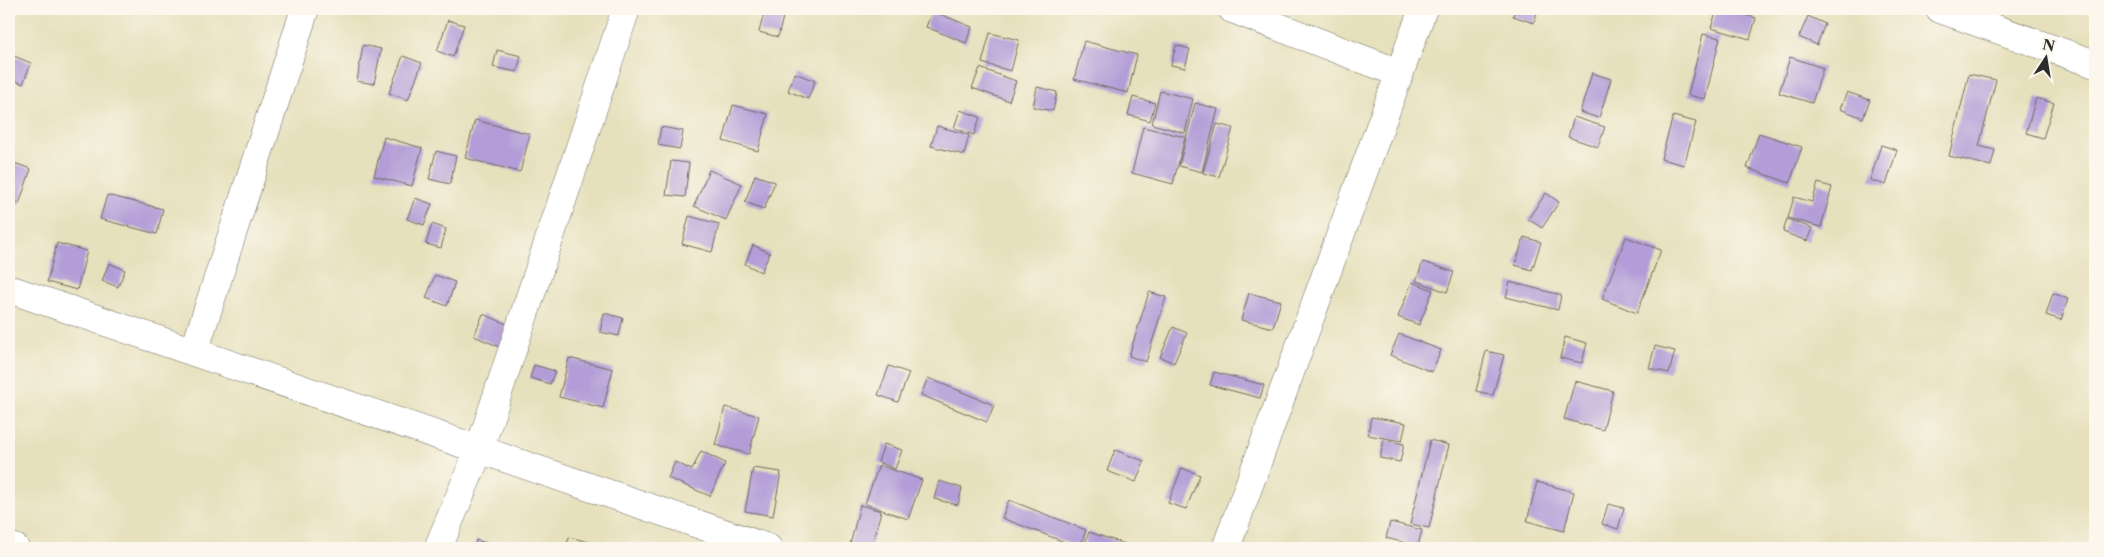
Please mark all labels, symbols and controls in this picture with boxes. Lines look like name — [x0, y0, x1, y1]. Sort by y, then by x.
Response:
north arrow — [2022, 32, 2072, 82]
text: N — [2041, 35, 2057, 55]

